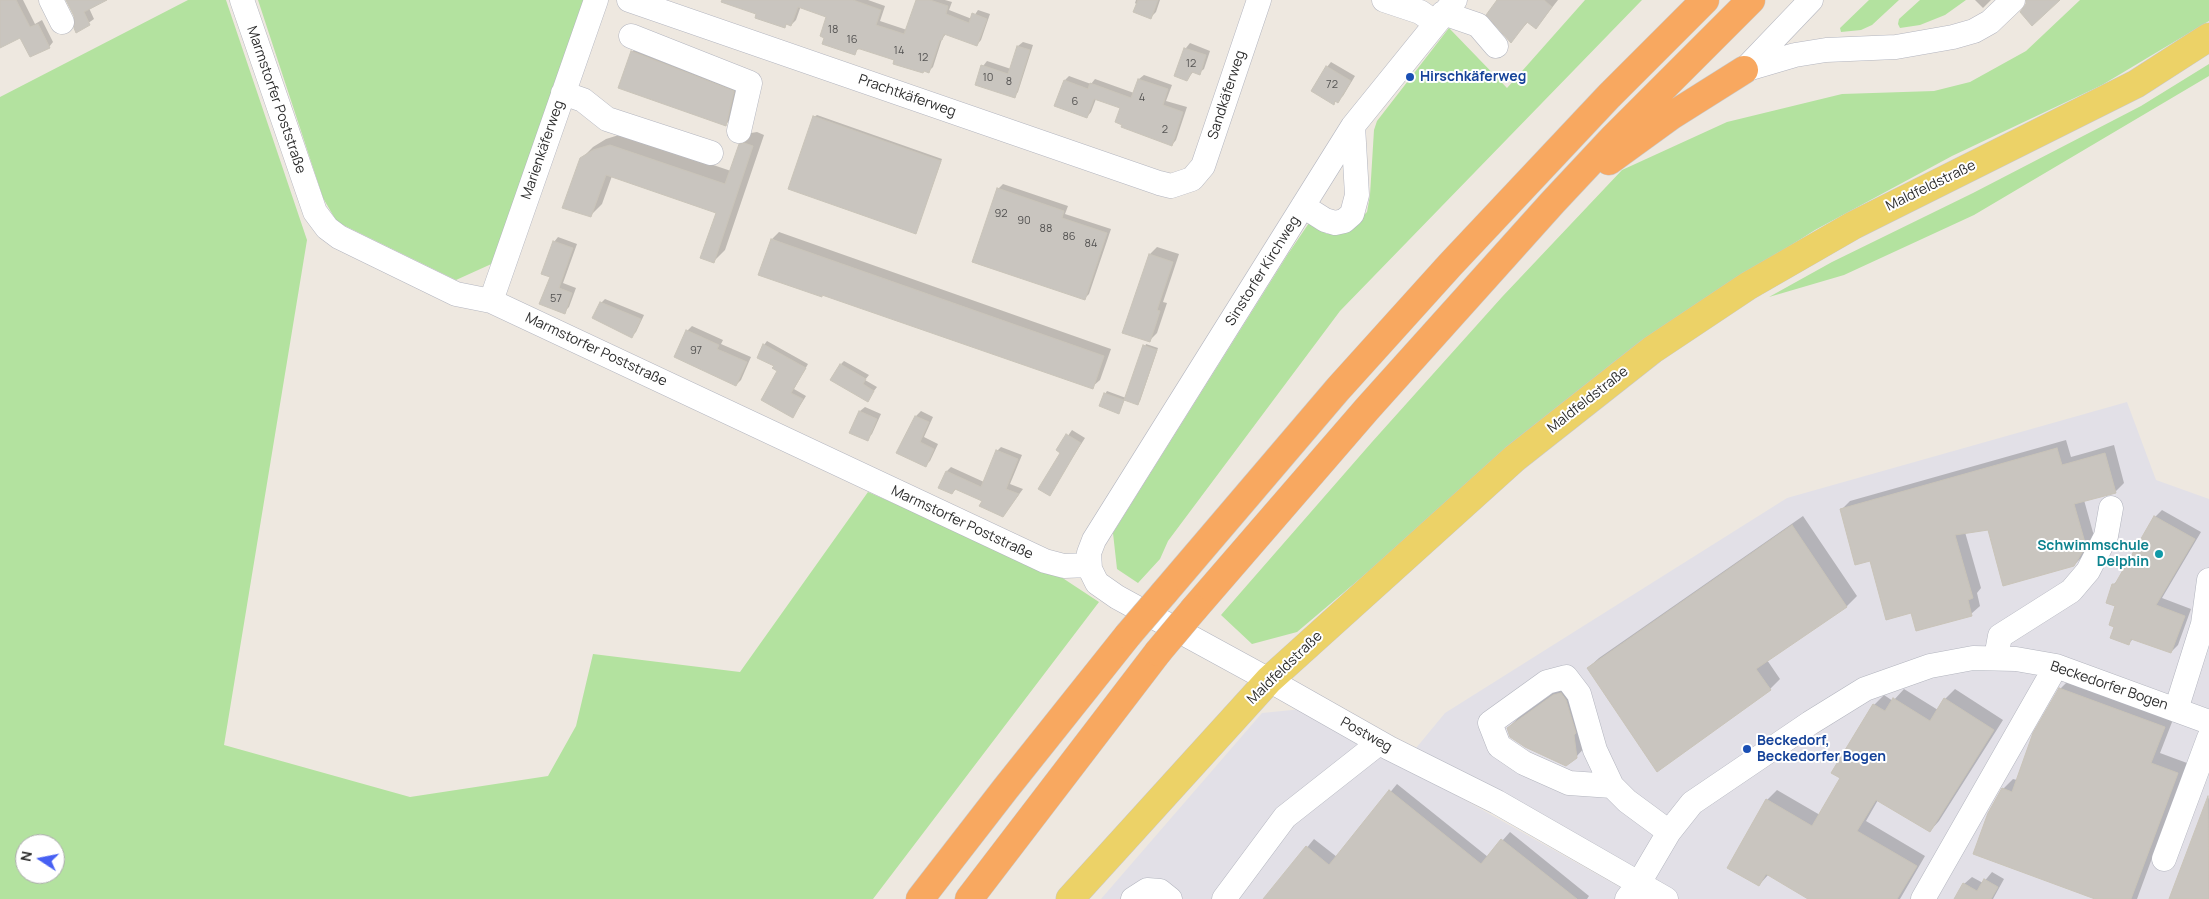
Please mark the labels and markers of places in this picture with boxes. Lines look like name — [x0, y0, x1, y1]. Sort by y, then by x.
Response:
place label: Hirschkäferweg — [1420, 69, 1526, 85]
marker: Hirschkäferweg — [1404, 71, 1416, 83]
place label: Schwimmschule Delphin — [2037, 538, 2149, 570]
marker: Schwimmschule Delphin — [2153, 548, 2165, 560]
place label: Beckedorf, Beckedorfer Bogen — [1757, 733, 1886, 766]
marker: Beckedorf, Beckedorfer Bogen — [1741, 743, 1753, 755]

